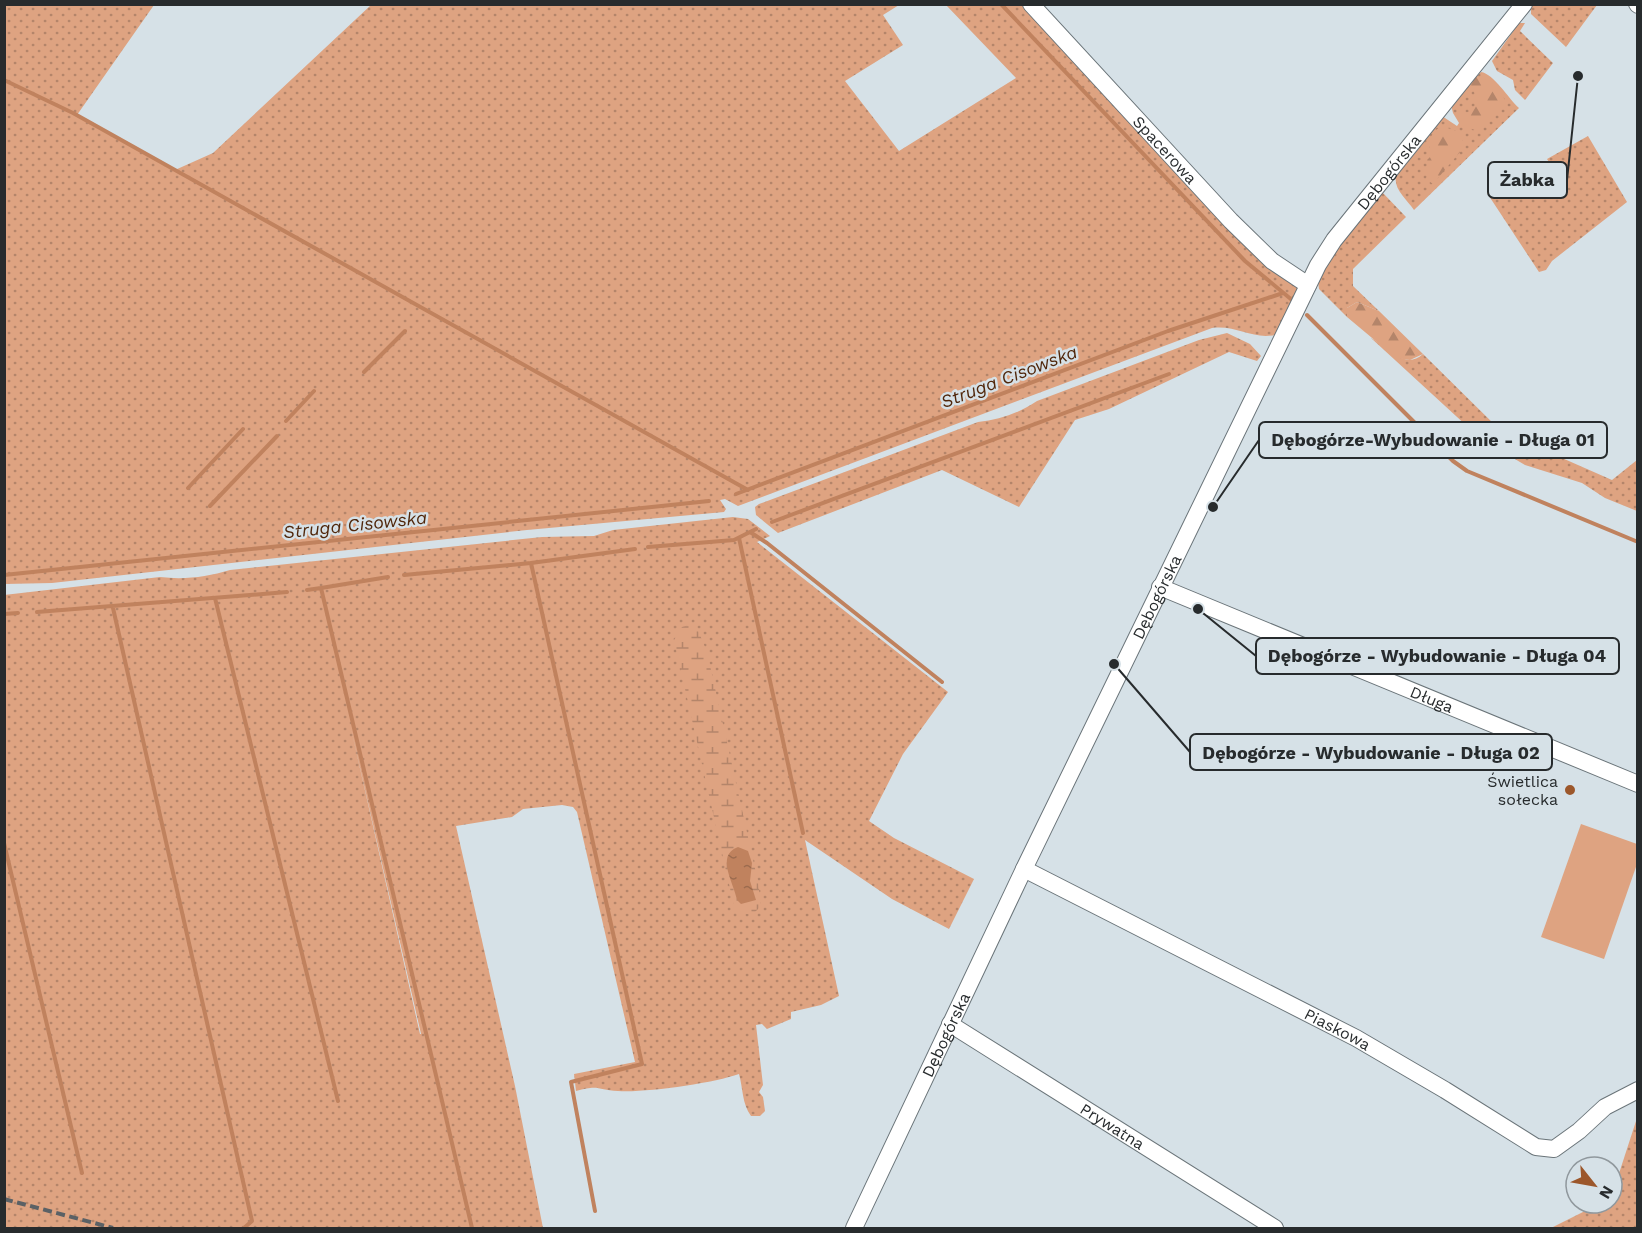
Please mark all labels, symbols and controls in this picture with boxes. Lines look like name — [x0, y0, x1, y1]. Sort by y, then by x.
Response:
street label: Spacerowa — [1129, 112, 1201, 188]
street label: Dębogórska — [1353, 131, 1425, 214]
callout: Żabka — [1488, 162, 1567, 198]
text: Żabka — [1500, 169, 1555, 190]
water label: Struga Cisowska — [938, 341, 1080, 412]
callout: Dębogórze-Wybudowanie - Długa 01 — [1259, 422, 1607, 458]
text: Dębogórze-Wybudowanie - Długa 01 — [1271, 429, 1595, 450]
water label: Struga Cisowska — [282, 507, 428, 542]
street label: Dębogórska — [1128, 552, 1185, 642]
callout: Dębogórze - Wybudowanie - Długa 04 — [1256, 638, 1619, 674]
text: Dębogórze - Wybudowanie - Długa 04 — [1268, 645, 1607, 666]
street label: Długa — [1407, 682, 1456, 717]
callout: Dębogórze - Wybudowanie - Długa 02 — [1190, 734, 1552, 770]
text: Dębogórze - Wybudowanie - Długa 02 — [1202, 742, 1540, 763]
place label: Świetlica sołecka — [1487, 772, 1558, 809]
marker: Świetlica sołecka — [1563, 783, 1577, 797]
street label: Dębogórska — [918, 990, 974, 1080]
street label: Piaskowa — [1301, 1004, 1374, 1054]
street label: Prywatna — [1077, 1099, 1148, 1154]
north arrow — [1564, 1155, 1624, 1215]
text: N — [1595, 1182, 1618, 1202]

